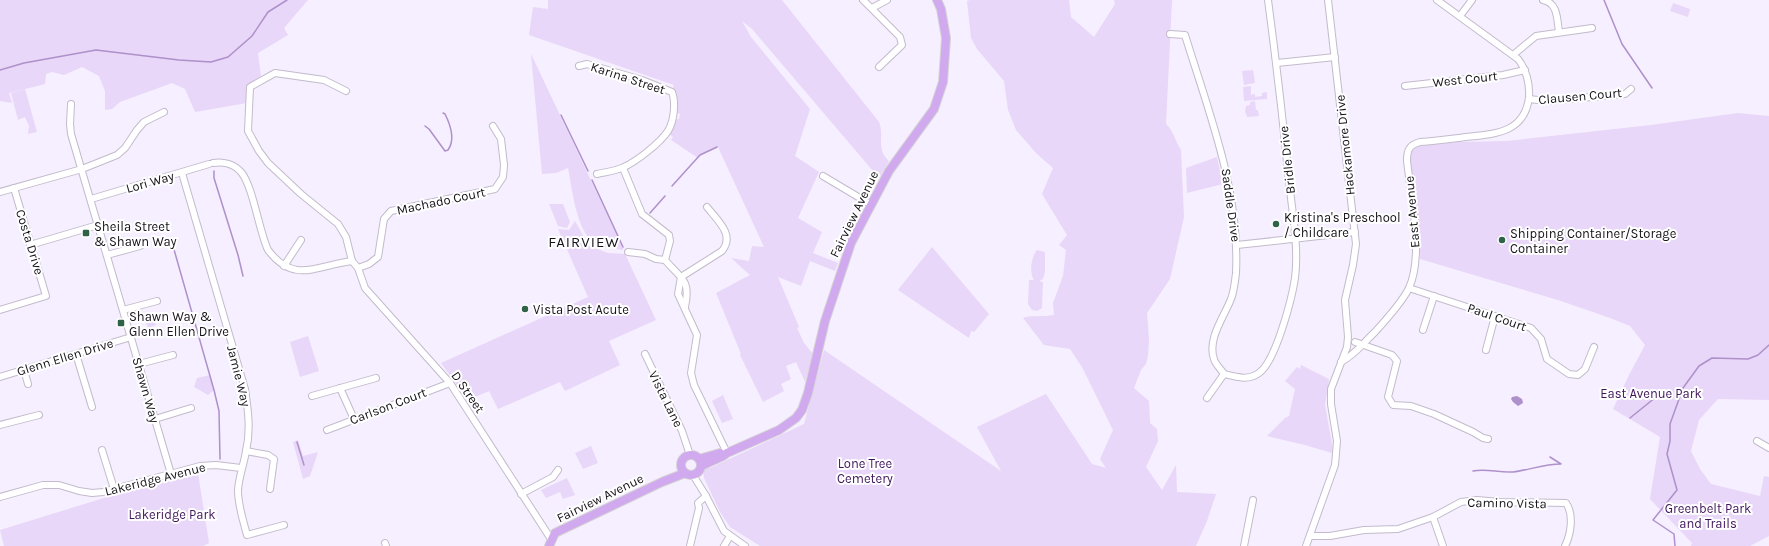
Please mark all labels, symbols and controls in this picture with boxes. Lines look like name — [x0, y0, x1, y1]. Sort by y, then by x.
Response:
street label: Karina Street — [589, 59, 667, 97]
street label: West Court — [1432, 68, 1498, 90]
street label: Clausen Court — [1538, 85, 1622, 107]
street label: Hackamore Drive — [1332, 94, 1358, 196]
street label: Bridle Drive — [1276, 125, 1298, 195]
street label: Saddle Drive — [1218, 167, 1244, 243]
street label: Lori Way — [124, 168, 176, 196]
street label: Fairview Avenue — [827, 168, 882, 260]
street label: East Avenue — [1401, 175, 1423, 249]
street label: Machado Court — [395, 184, 487, 218]
street label: Costa Drive — [13, 208, 47, 277]
place label: Kristina's Preschool / Childcare — [1284, 210, 1401, 240]
place label: Sheila Street & Shawn Way — [94, 219, 177, 249]
marker: Kristina's Preschool / Childcare — [1271, 219, 1281, 229]
place label: Shipping Container/Storage Container — [1510, 226, 1677, 256]
marker: Sheila Street & Shawn Way — [81, 228, 91, 238]
district label: FAIRVIEW — [548, 233, 620, 251]
marker: Shipping Container/Storage Container — [1497, 235, 1507, 245]
street label: Paul Court — [1465, 300, 1529, 334]
place label: Vista Post Acute — [533, 302, 629, 317]
marker: Vista Post Acute — [520, 304, 530, 314]
place label: Shawn Way & Glenn Ellen Drive — [129, 309, 229, 339]
marker: Shawn Way & Glenn Ellen Drive — [116, 318, 126, 328]
street label: Glenn Ellen Drive — [15, 335, 115, 379]
street label: Jamie Way — [224, 344, 254, 408]
street label: Shawn Way — [129, 355, 163, 425]
street label: D Street — [448, 368, 488, 416]
street label: Vista Lane — [646, 368, 686, 430]
street label: Carlson Court — [348, 384, 429, 427]
park label: East Avenue Park — [1600, 386, 1702, 401]
park label: Lone Tree Cemetery — [837, 456, 893, 486]
street label: Lakeridge Avenue — [103, 459, 207, 499]
street label: Fairview Avenue — [554, 470, 646, 525]
street label: Camino Vista — [1467, 495, 1547, 511]
park label: Greenbelt Park and Trails — [1665, 501, 1751, 531]
park label: Lakeridge Park — [129, 507, 216, 522]

